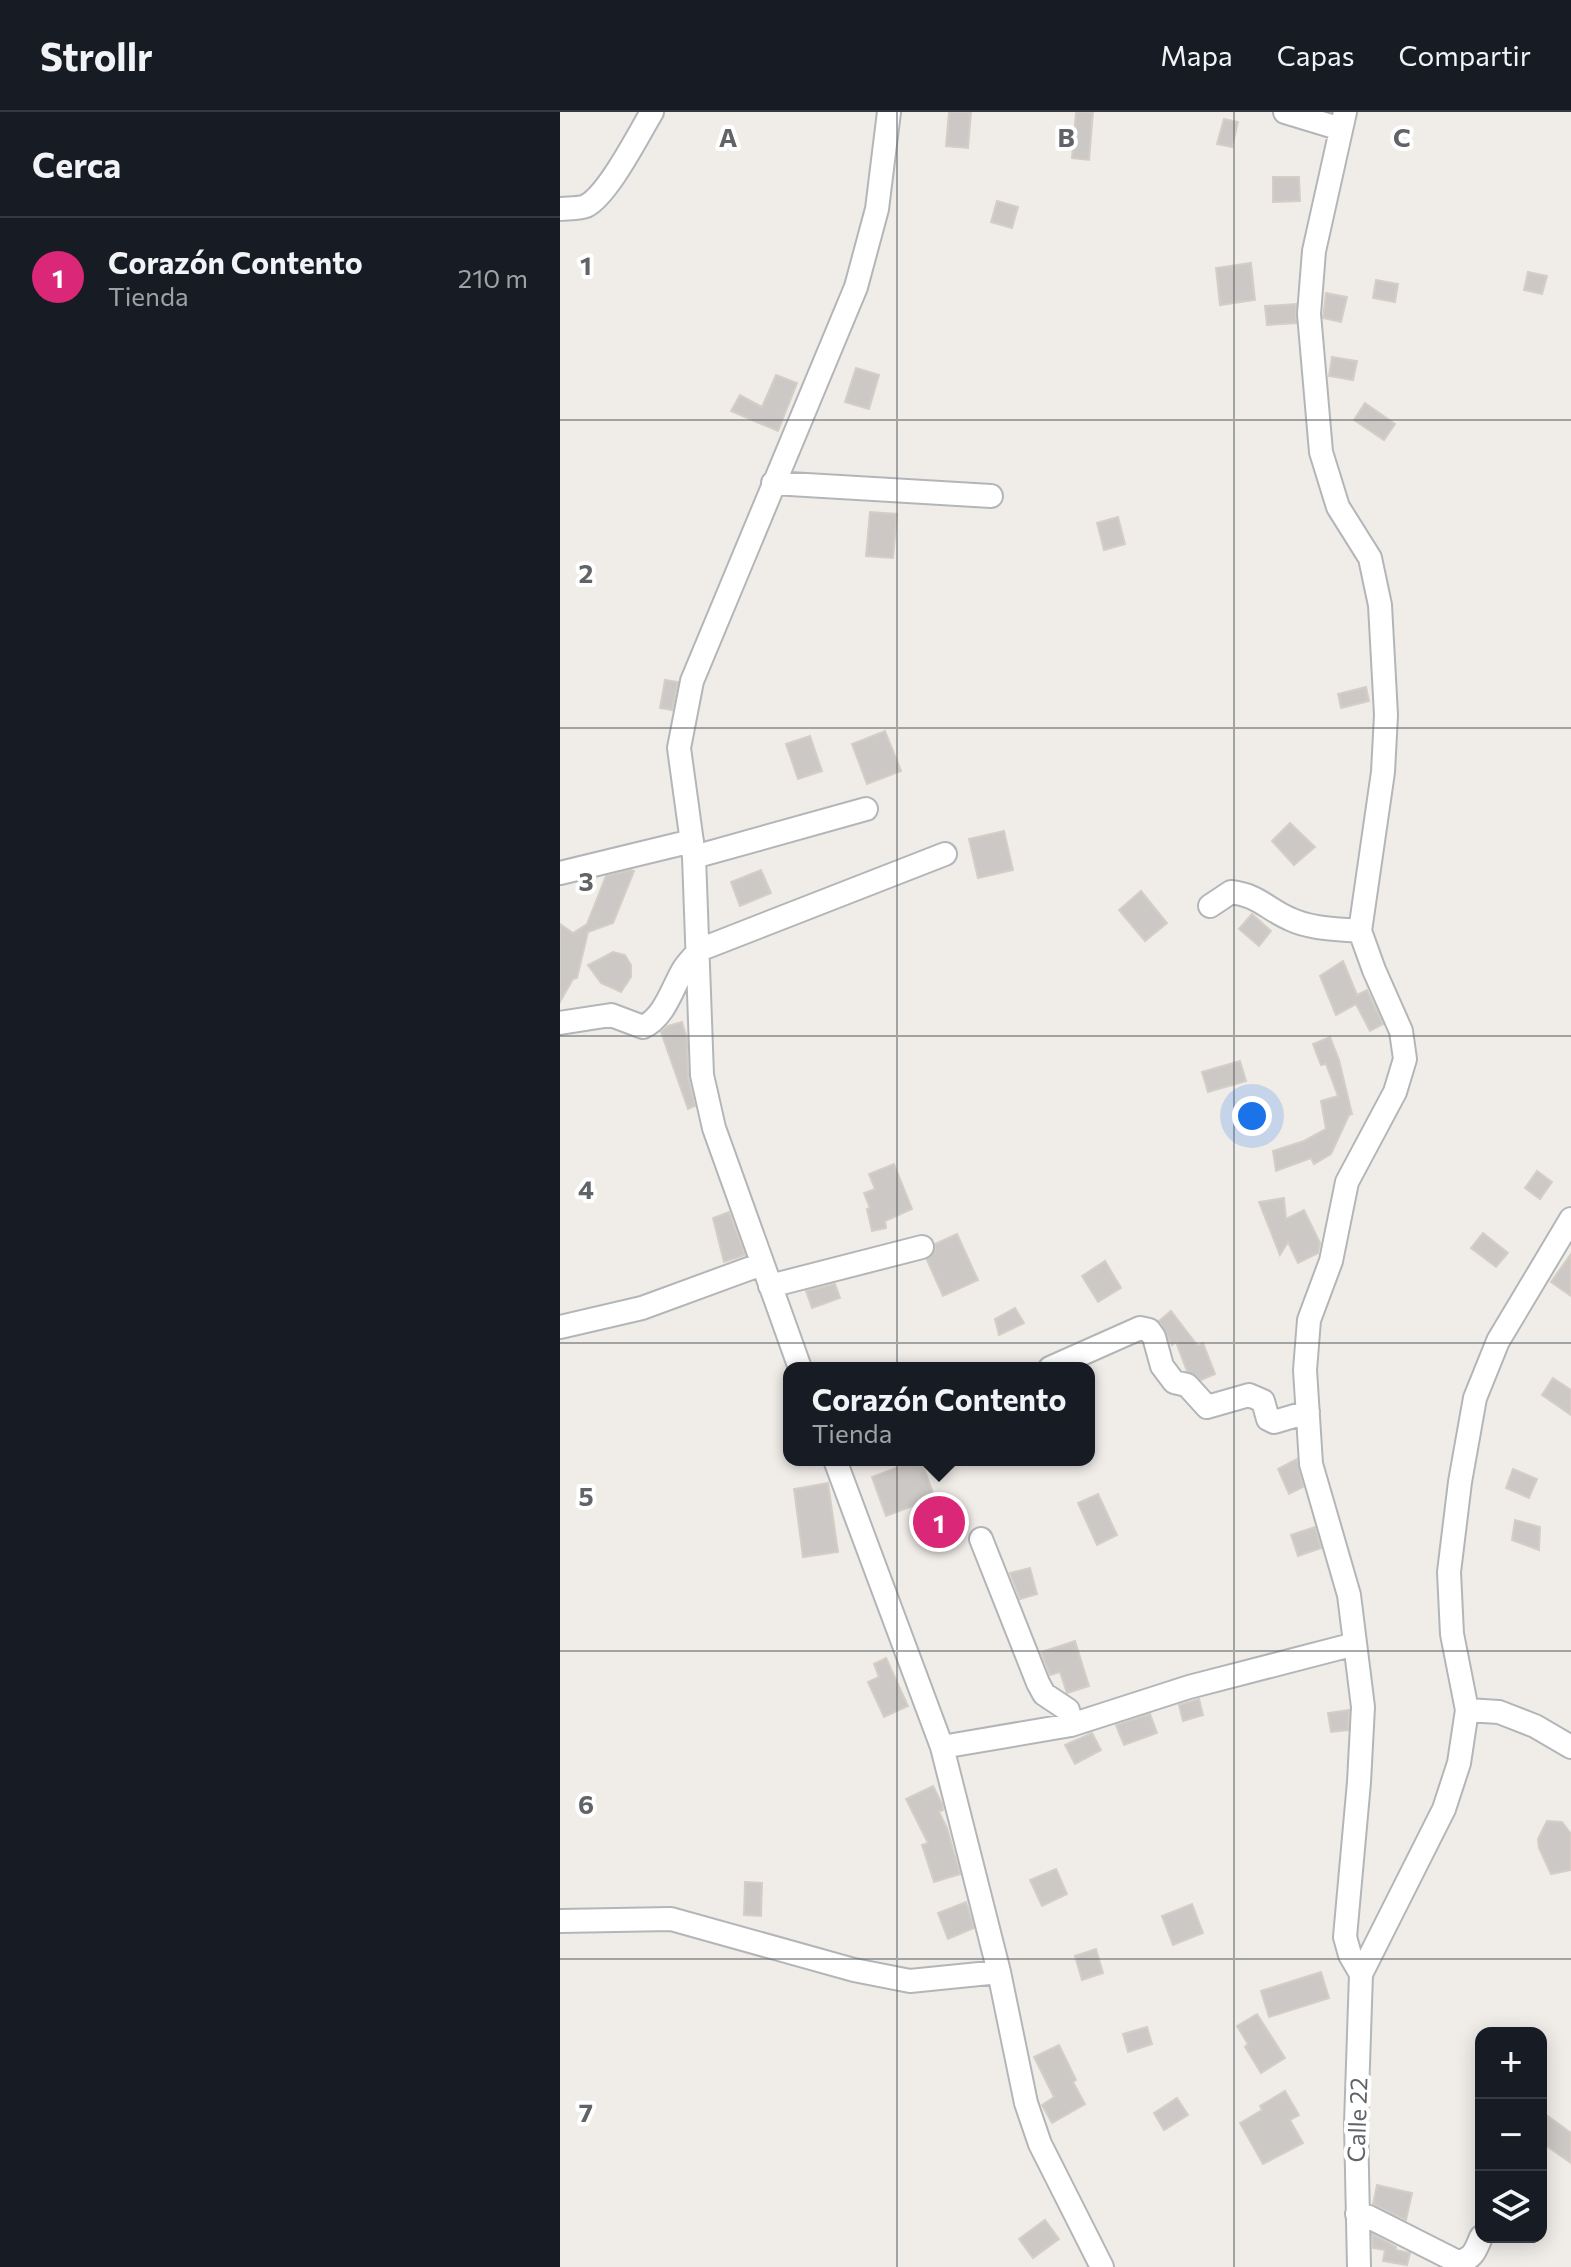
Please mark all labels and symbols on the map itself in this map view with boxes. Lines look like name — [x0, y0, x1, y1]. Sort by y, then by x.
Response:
text: A — [719, 121, 738, 152]
text: B — [1057, 121, 1075, 152]
text: C — [1393, 121, 1411, 152]
text: 1 — [580, 249, 592, 280]
text: 2 — [579, 557, 593, 588]
text: 3 — [578, 865, 594, 896]
your location — [1232, 1096, 1272, 1136]
text: 4 — [578, 1173, 594, 1204]
text: 5 — [578, 1480, 594, 1511]
pin: 1 — [913, 1492, 965, 1552]
text: 6 — [578, 1788, 594, 1819]
street label: Calle 22 — [1341, 2077, 1372, 2163]
text: 7 — [579, 2096, 593, 2127]

